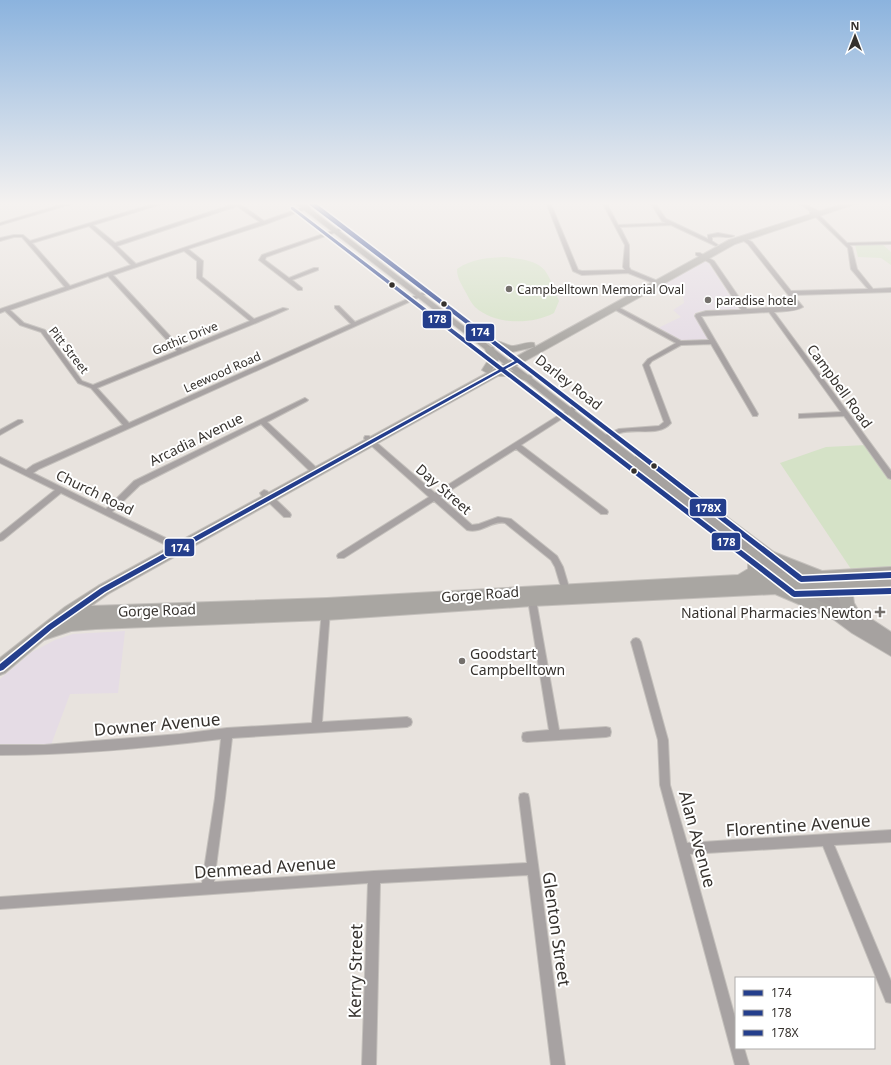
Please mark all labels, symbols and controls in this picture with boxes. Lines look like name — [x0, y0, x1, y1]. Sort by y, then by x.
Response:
north arrow — [835, 16, 875, 56]
text: N — [851, 18, 859, 33]
unlabelled marker — [387, 280, 397, 290]
place label: Campbelltown Memorial Oval — [517, 281, 684, 298]
marker: Campbelltown Memorial Oval — [504, 284, 514, 294]
place label: paradise hotel — [716, 292, 797, 309]
marker: paradise hotel — [703, 295, 713, 305]
unlabelled marker — [439, 299, 449, 309]
line badge: 178 — [422, 310, 452, 329]
text: 178 — [428, 311, 446, 326]
street label: Gothic Drive — [150, 317, 221, 359]
street label: Pitt Street — [45, 323, 93, 378]
line badge: 174 — [465, 323, 495, 342]
text: 174 — [471, 324, 490, 339]
street label: Campbell Road — [803, 340, 877, 432]
street label: Leewood Road — [181, 347, 263, 397]
street label: Darley Road — [532, 350, 606, 414]
street label: Arcadia Avenue — [146, 408, 246, 470]
street label: Day Street — [412, 460, 476, 518]
unlabelled marker — [649, 461, 659, 471]
street label: Church Road — [53, 465, 137, 519]
unlabelled marker — [629, 466, 639, 476]
line badge: 178X — [689, 498, 727, 517]
text: 178X — [695, 500, 722, 515]
line badge: 178 — [711, 532, 741, 551]
text: 178 — [717, 534, 735, 549]
line badge: 174 — [164, 538, 195, 557]
text: 174 — [171, 540, 190, 555]
street label: Gorge Road — [440, 582, 520, 606]
street label: Gorge Road — [118, 599, 196, 621]
place label: National Pharmacies Newton — [681, 603, 872, 622]
marker: National Pharmacies Newton — [875, 607, 885, 617]
place label: Goodstart Campbelltown — [470, 644, 565, 679]
marker: Goodstart Campbelltown — [457, 656, 467, 666]
street label: Downer Avenue — [93, 707, 221, 741]
street label: Alan Avenue — [674, 788, 722, 890]
street label: Florentine Avenue — [725, 808, 871, 842]
street label: Denmead Avenue — [193, 851, 337, 883]
street label: Glenton Street — [538, 870, 576, 988]
street label: Kerry Street — [343, 923, 367, 1019]
legend — [735, 977, 875, 1049]
text: 174 — [771, 984, 792, 1001]
text: 178 — [771, 1004, 792, 1021]
text: 178X — [771, 1024, 799, 1041]

